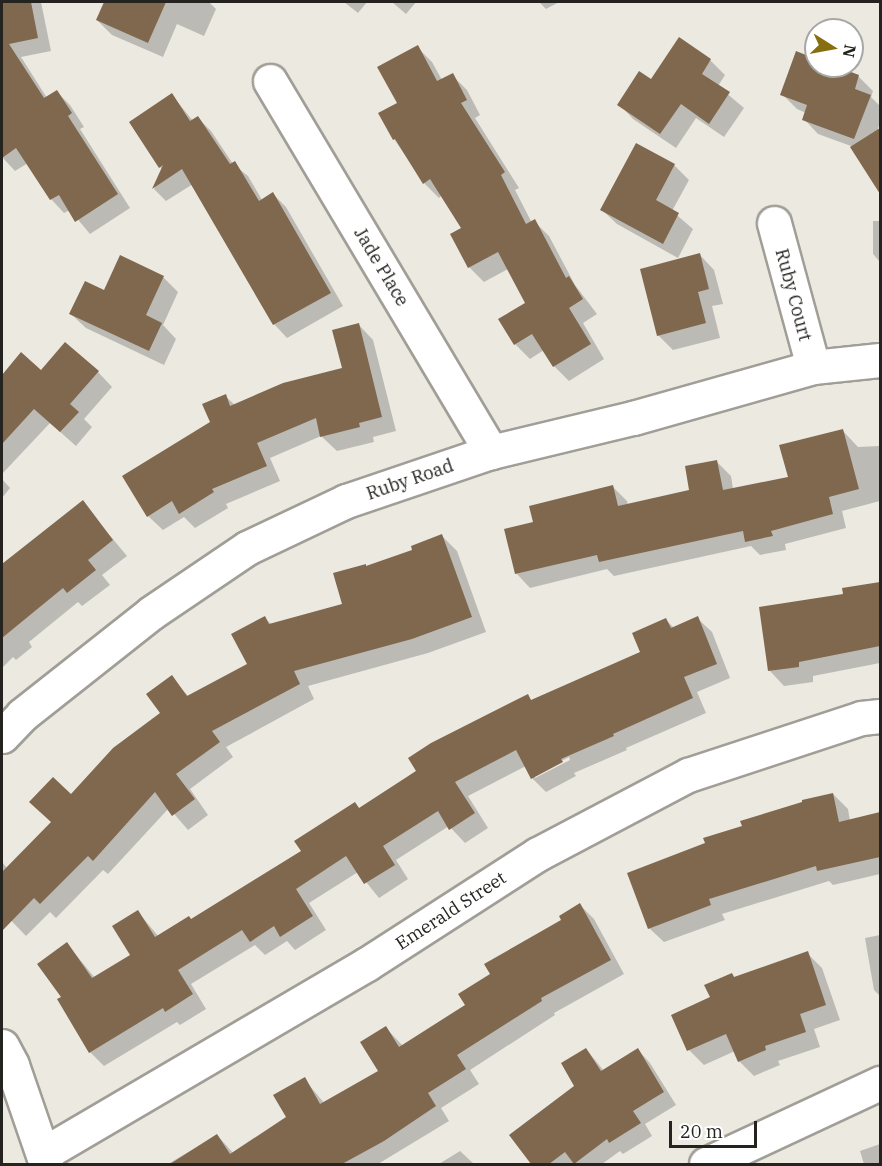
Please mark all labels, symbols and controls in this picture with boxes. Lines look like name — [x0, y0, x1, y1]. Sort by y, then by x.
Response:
north arrow — [804, 18, 864, 78]
text: N — [839, 43, 861, 59]
street label: Jade Place — [349, 224, 413, 310]
street label: Ruby Court — [770, 246, 816, 344]
street label: Ruby Road — [364, 455, 456, 505]
street label: Emerald Street — [392, 867, 510, 955]
scale bar — [672, 1109, 760, 1147]
text: 20 m — [680, 1120, 723, 1143]

